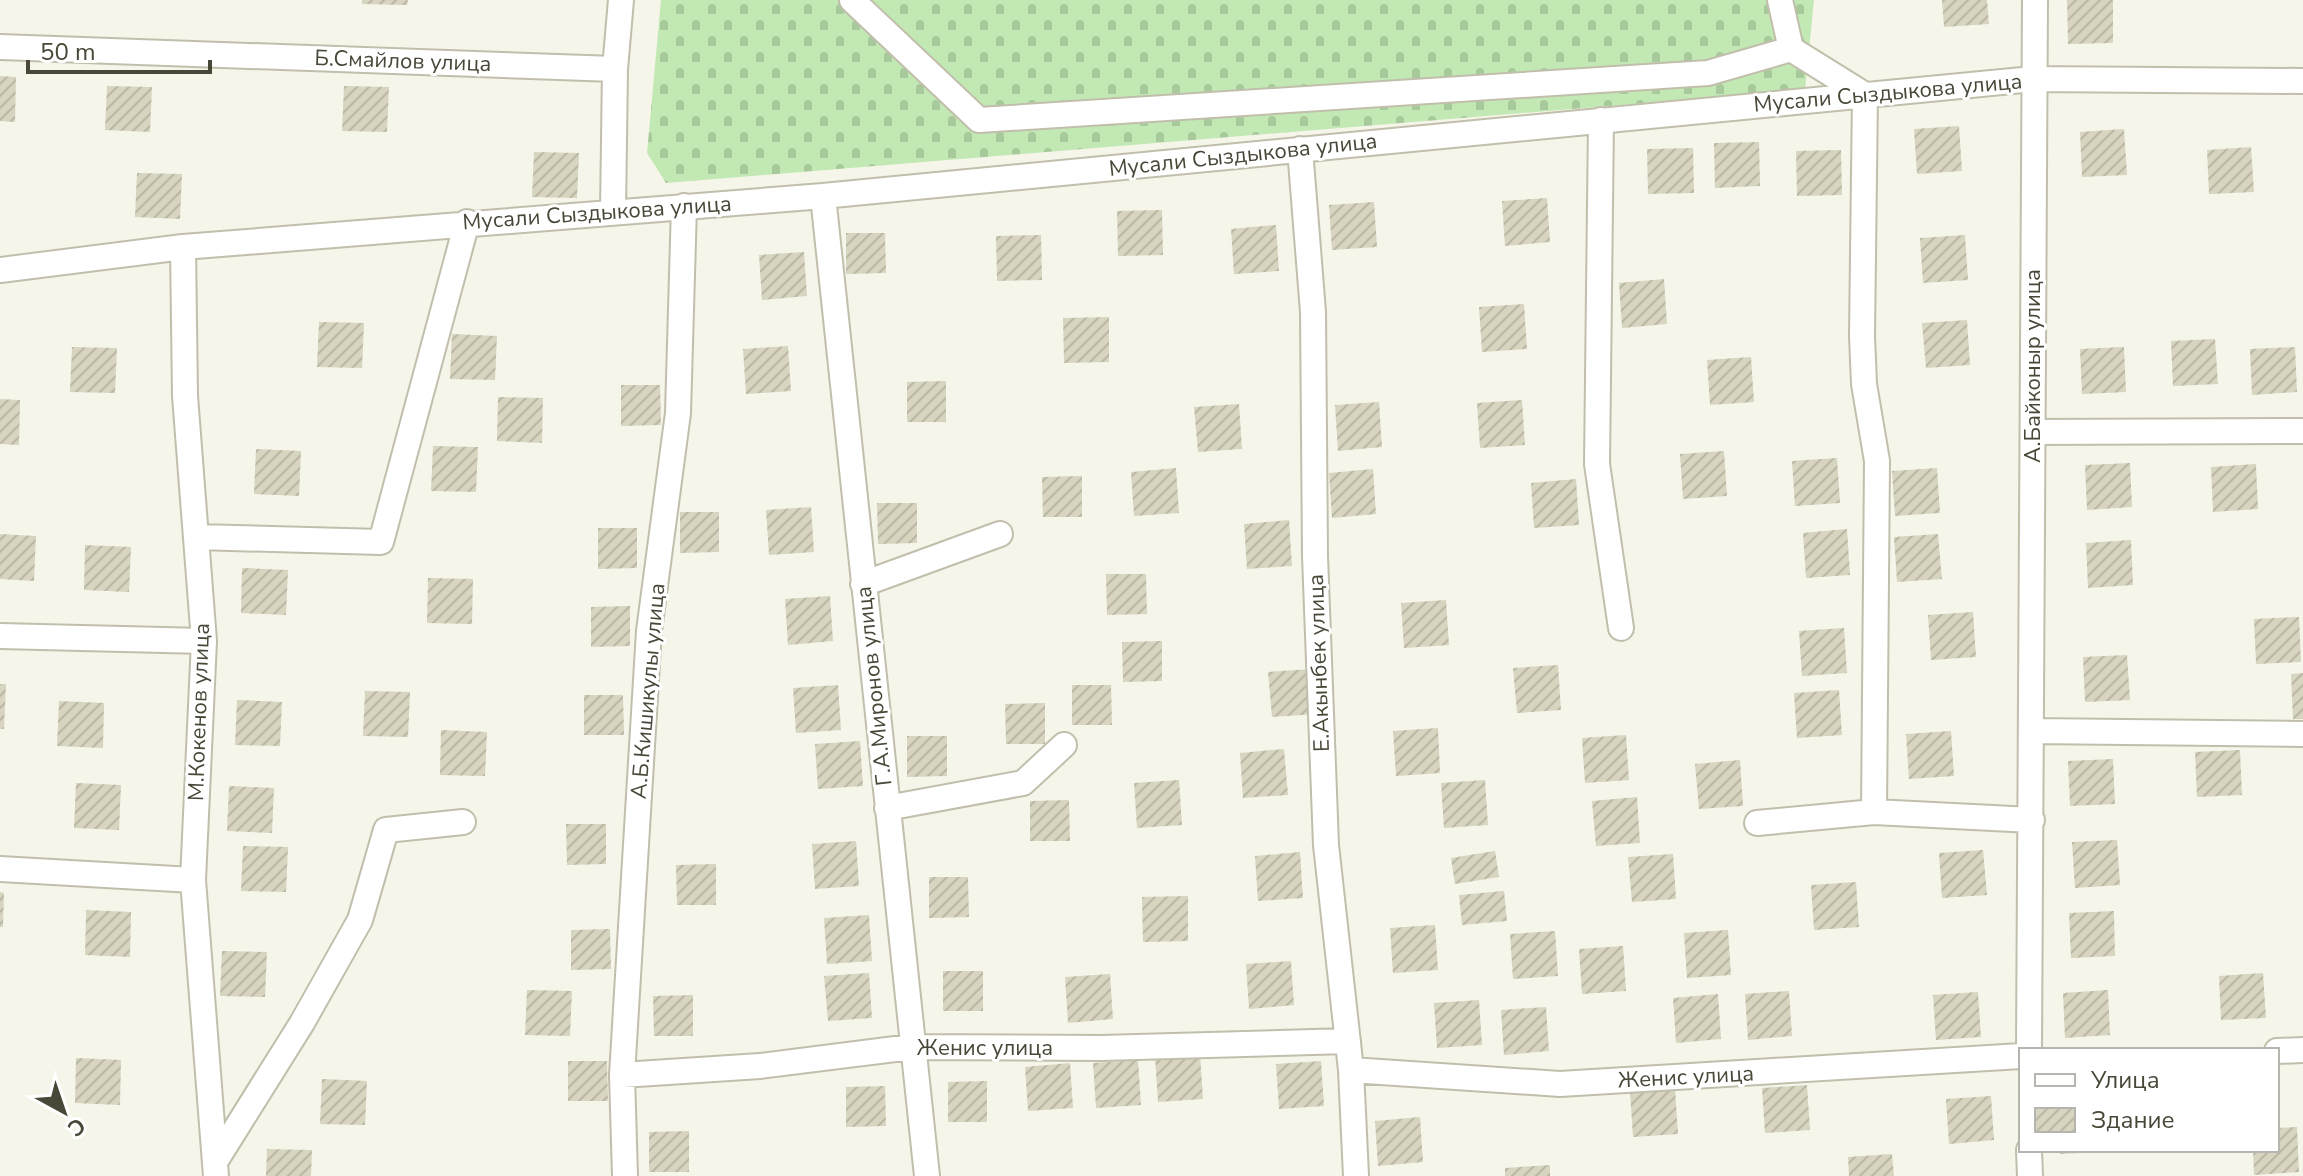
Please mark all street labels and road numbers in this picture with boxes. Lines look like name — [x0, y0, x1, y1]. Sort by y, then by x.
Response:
street label: Б.Смайлов улица — [314, 43, 492, 79]
street label: Мусали Сыздыкова улица — [1752, 66, 2024, 120]
street label: Мусали Сыздыкова улица — [1107, 126, 1379, 184]
street label: Мусали Сыздыкова улица — [461, 189, 733, 237]
street label: А.Байконыр улица — [2018, 269, 2048, 463]
street label: Е.Акынбек улица — [1301, 574, 1337, 752]
street label: А.Б.Кишикулы улица — [624, 582, 672, 800]
street label: Г.А.Миронов улица — [849, 585, 899, 787]
street label: М.Кокенов улица — [181, 622, 217, 802]
street label: Женис улица — [917, 1033, 1053, 1063]
street label: Женис улица — [1617, 1058, 1755, 1096]

